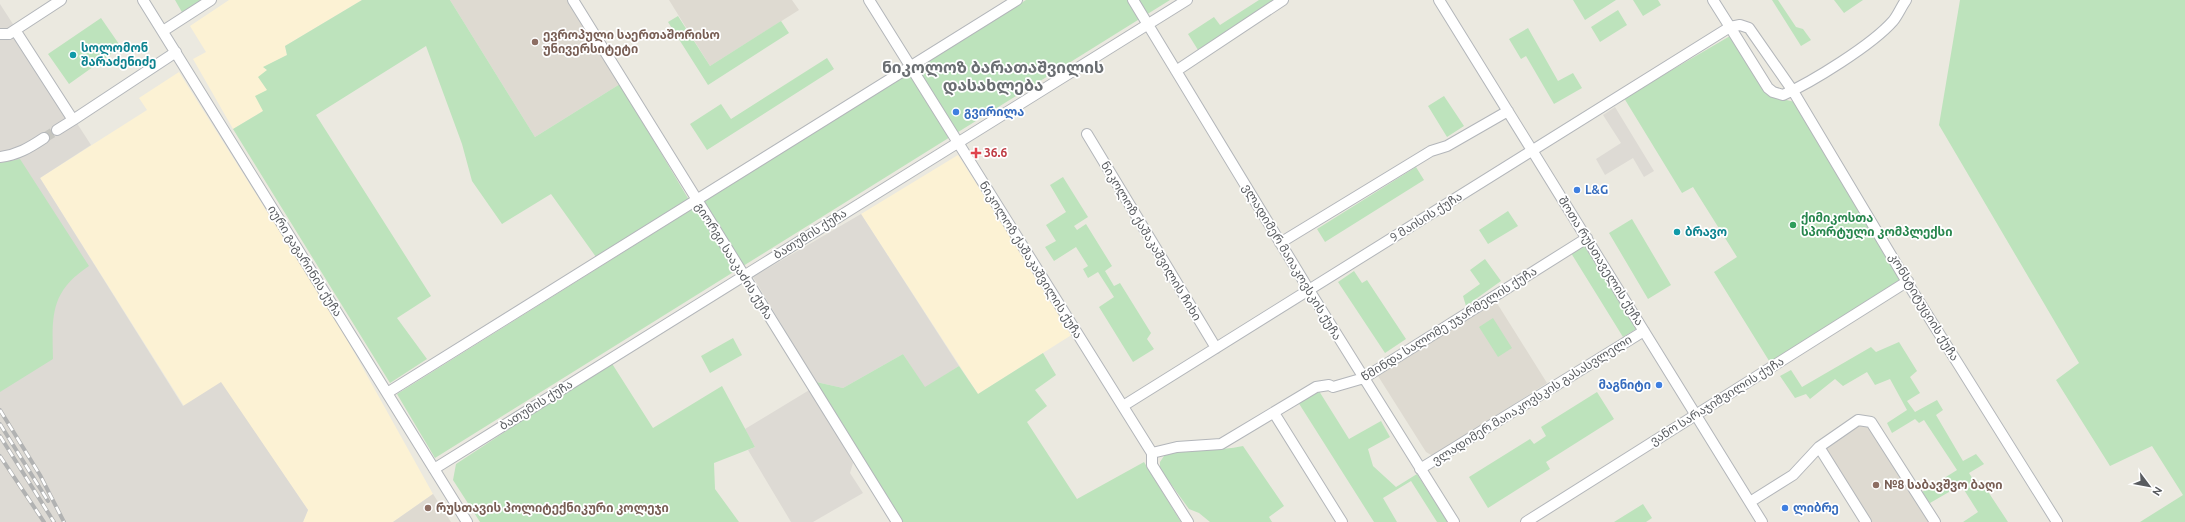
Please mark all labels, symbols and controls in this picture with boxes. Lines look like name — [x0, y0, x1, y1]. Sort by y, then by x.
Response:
place label: ევროპული საერთაშორისო უნივერსიტეტი — [543, 28, 720, 56]
marker: ევროპული საერთაშორისო უნივერსიტეტი — [530, 37, 540, 47]
place label: სოლომონ შარაძენიძე — [81, 41, 156, 69]
marker: სოლომონ შარაძენიძე — [68, 50, 78, 60]
district label: ნიკოლოზ ბარათაშვილის დასახლება — [882, 58, 1104, 96]
place label: გვირილა — [964, 105, 1024, 120]
marker: გვირილა — [951, 107, 961, 117]
place label: 36.6 — [984, 146, 1007, 159]
marker: 36.6 — [971, 148, 981, 158]
street label: ნიკოლოზ ქაშაკაშვილის ჩიხი — [1097, 159, 1204, 324]
street label: ნიკოლოზ ქაშაკაშვილის ქუჩა — [976, 179, 1085, 342]
street label: ვლადიმერ მაიაკოვსკის ქუჩა — [1239, 181, 1344, 343]
place label: L&G — [1585, 183, 1608, 196]
marker: L&G — [1572, 185, 1582, 195]
street label: 9 მაისის ქუჩა — [1387, 189, 1465, 245]
street label: შოთა რუსთაველის ქუჩა — [1555, 194, 1647, 329]
street label: გიორგი სააკაძის ქუჩა — [692, 200, 776, 322]
street label: იური გაგარინის ქუჩა — [265, 203, 345, 319]
street label: ბათუმის ქუჩა — [771, 206, 849, 262]
place label: ქიმიკოსთა სპორტული კომპლექსი — [1801, 211, 1952, 240]
marker: ქიმიკოსთა სპორტული კომპლექსი — [1788, 220, 1798, 230]
place label: ბრავო — [1685, 225, 1727, 239]
marker: ბრავო — [1672, 227, 1682, 237]
street label: კონსტიტუციის ქუჩა — [1886, 251, 1962, 363]
street label: წმინდა სალომე უჯარმელის ქუჩა — [1359, 264, 1540, 385]
street label: ვლადიმერ მაიაკოვსკის გასასვლელი — [1430, 332, 1635, 468]
street label: ვანო სარაჯიშვილის ქუჩა — [1648, 354, 1787, 449]
street label: ბათუმის ქუჩა — [497, 377, 575, 433]
place label: მაგნიტი — [1598, 378, 1651, 392]
marker: მაგნიტი — [1654, 380, 1664, 390]
north arrow — [2129, 466, 2169, 506]
place label: №8 საბავშვო ბაღი — [1884, 478, 2003, 492]
marker: №8 საბავშვო ბაღი — [1871, 480, 1881, 490]
text: N — [2150, 485, 2165, 498]
place label: რუსთავის პოლიტექნიკური კოლეჯი — [436, 501, 669, 516]
place label: ლიბრე — [1793, 501, 1839, 516]
marker: რუსთავის პოლიტექნიკური კოლეჯი — [423, 503, 433, 513]
marker: ლიბრე — [1780, 503, 1790, 513]

